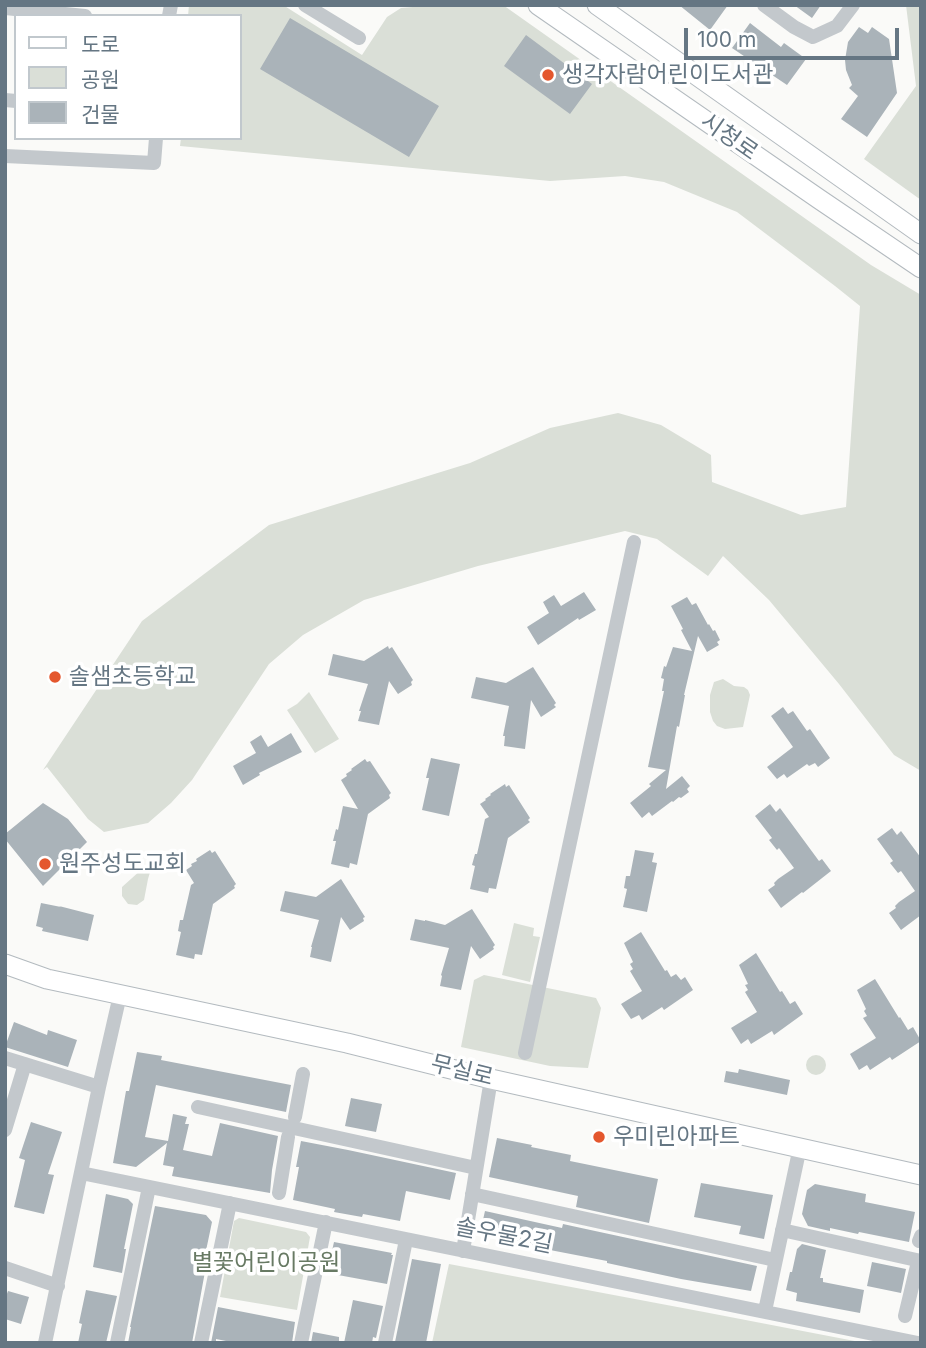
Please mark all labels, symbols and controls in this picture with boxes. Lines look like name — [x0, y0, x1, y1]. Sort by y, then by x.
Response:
legend — [14, 14, 242, 140]
scale bar — [688, 14, 903, 58]
text: 100 m — [697, 27, 756, 52]
text: 도로 — [81, 32, 120, 57]
place label: 생각자람어린이도서관 — [562, 61, 774, 89]
text: 공원 — [81, 67, 120, 92]
marker: 생각자람어린이도서관 — [540, 67, 556, 83]
text: 건물 — [81, 102, 120, 127]
street label: 시청로 — [695, 107, 763, 167]
place label: 솔샘초등학교 — [69, 663, 196, 691]
marker: 솔샘초등학교 — [47, 669, 63, 685]
place label: 원주성도교회 — [59, 850, 186, 878]
marker: 원주성도교회 — [37, 856, 53, 872]
street label: 무실로 — [428, 1050, 496, 1092]
place label: 우미린아파트 — [613, 1123, 740, 1151]
marker: 우미린아파트 — [591, 1129, 607, 1145]
street label: 솔우물2길 — [453, 1213, 555, 1259]
park label: 별꽃어린이공원 — [192, 1249, 340, 1277]

